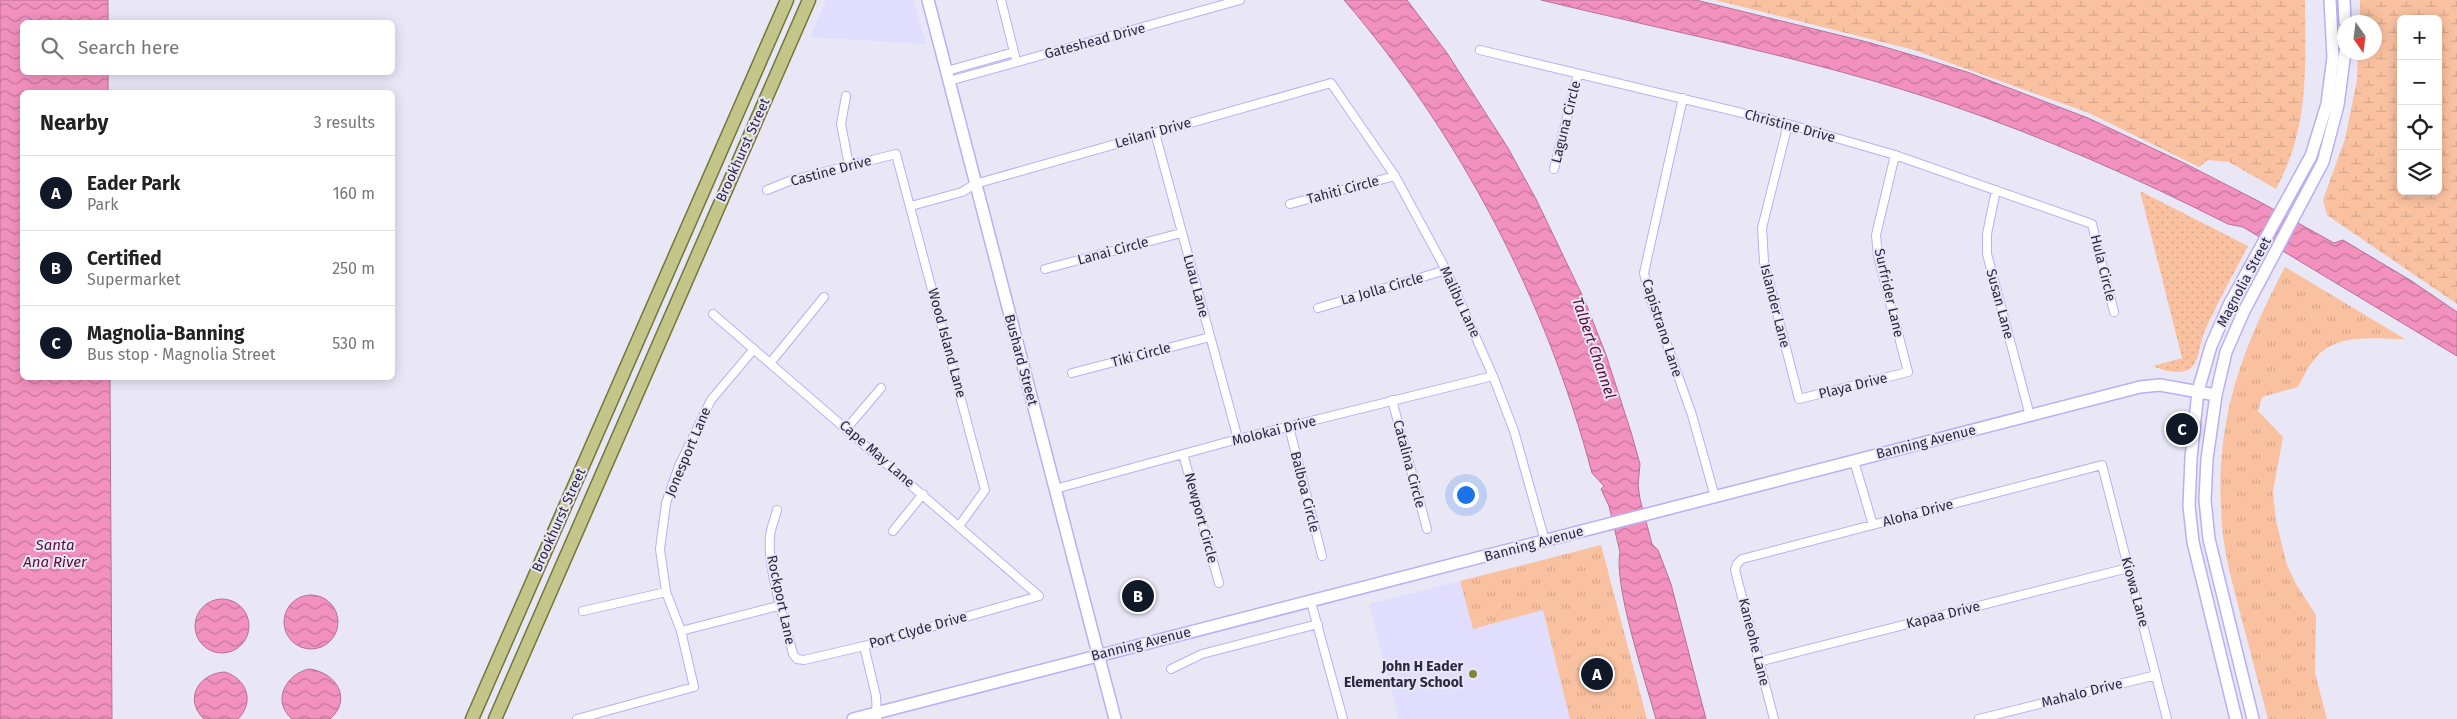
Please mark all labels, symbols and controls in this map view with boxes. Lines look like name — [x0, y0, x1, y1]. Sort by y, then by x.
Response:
north arrow — [2337, 15, 2382, 60]
map controls — [2397, 15, 2442, 195]
button: + — [2397, 15, 2442, 60]
street label: Gateshead Drive — [1043, 19, 1147, 63]
search box — [20, 20, 395, 75]
icon: search — [38, 34, 66, 62]
text: Search here — [78, 36, 179, 59]
button: − — [2397, 60, 2442, 105]
street label: Laguna Circle — [1548, 79, 1584, 165]
street label: Brookhurst Street — [712, 95, 774, 205]
button: locate — [2397, 105, 2442, 150]
street label: Christine Drive — [1743, 106, 1837, 146]
text: Nearby — [40, 110, 108, 136]
text: 3 results — [314, 113, 375, 132]
street label: Leilani Drive — [1113, 114, 1193, 152]
button: layers — [2397, 150, 2442, 195]
street label: Castine Drive — [789, 152, 873, 190]
text: Eader Park — [87, 172, 180, 195]
street label: Tahiti Circle — [1305, 172, 1381, 208]
text: A — [51, 184, 61, 203]
text: 160 m — [333, 184, 375, 203]
text: Park — [87, 195, 119, 214]
street label: Lanai Circle — [1076, 233, 1150, 269]
street label: Hula Circle — [2087, 233, 2119, 303]
street label: Magnolia Street — [2213, 233, 2275, 330]
text: Certified — [87, 247, 162, 270]
street label: Surfrider Lane — [1871, 247, 1907, 339]
street label: Luau Lane — [1179, 253, 1213, 319]
text: B — [51, 259, 61, 278]
text: 250 m — [332, 259, 375, 278]
street label: Islander Lane — [1756, 262, 1794, 350]
street label: Malibu Lane — [1436, 264, 1484, 340]
street label: Susan Lane — [1982, 267, 2018, 341]
street label: La Jolla Circle — [1339, 269, 1425, 309]
text: Supermarket — [87, 270, 181, 289]
street label: Capistrano Lane — [1638, 277, 1686, 379]
street label: Wood Island Lane — [924, 286, 970, 400]
water label: Talbert Channel — [1568, 295, 1620, 401]
street label: Bushard Street — [1001, 312, 1042, 409]
text: Magnolia-Banning — [87, 322, 245, 345]
text: C — [51, 334, 61, 353]
text: 530 m — [332, 334, 375, 353]
street label: Tiki Circle — [1109, 339, 1173, 371]
text: Bus stop · Magnolia Street — [87, 345, 276, 364]
street label: Playa Drive — [1817, 369, 1889, 403]
street label: Jonesport Lane — [661, 405, 715, 499]
pin: C — [2166, 410, 2198, 448]
street label: Molokai Drive — [1230, 412, 1318, 450]
street label: Cape May Lane — [836, 417, 918, 491]
street label: Catalina Circle — [1389, 418, 1429, 510]
street label: Banning Avenue — [1874, 421, 1978, 463]
street label: Balboa Circle — [1287, 450, 1323, 534]
street label: Brookhurst Street — [528, 465, 590, 575]
street label: Newport Circle — [1181, 471, 1221, 565]
your location — [1453, 482, 1479, 508]
street label: Aloha Drive — [1881, 495, 1955, 531]
street label: Banning Avenue — [1482, 523, 1586, 565]
water label: Santa Ana River — [22, 536, 88, 571]
street label: Rockport Lane — [763, 554, 799, 646]
street label: Kiowa Lane — [2117, 555, 2153, 629]
pin: B — [1122, 577, 1154, 615]
street label: Kaneohe Lane — [1735, 596, 1773, 688]
street label: Kapaa Drive — [1904, 598, 1982, 632]
street label: Port Clyde Drive — [867, 608, 969, 652]
street label: Banning Avenue — [1089, 623, 1193, 665]
pin: A — [1581, 655, 1613, 693]
place label: John H Eader Elementary School — [1344, 658, 1464, 691]
marker: John H Eader Elementary School — [1467, 668, 1479, 680]
street label: Mahalo Drive — [2040, 675, 2124, 711]

